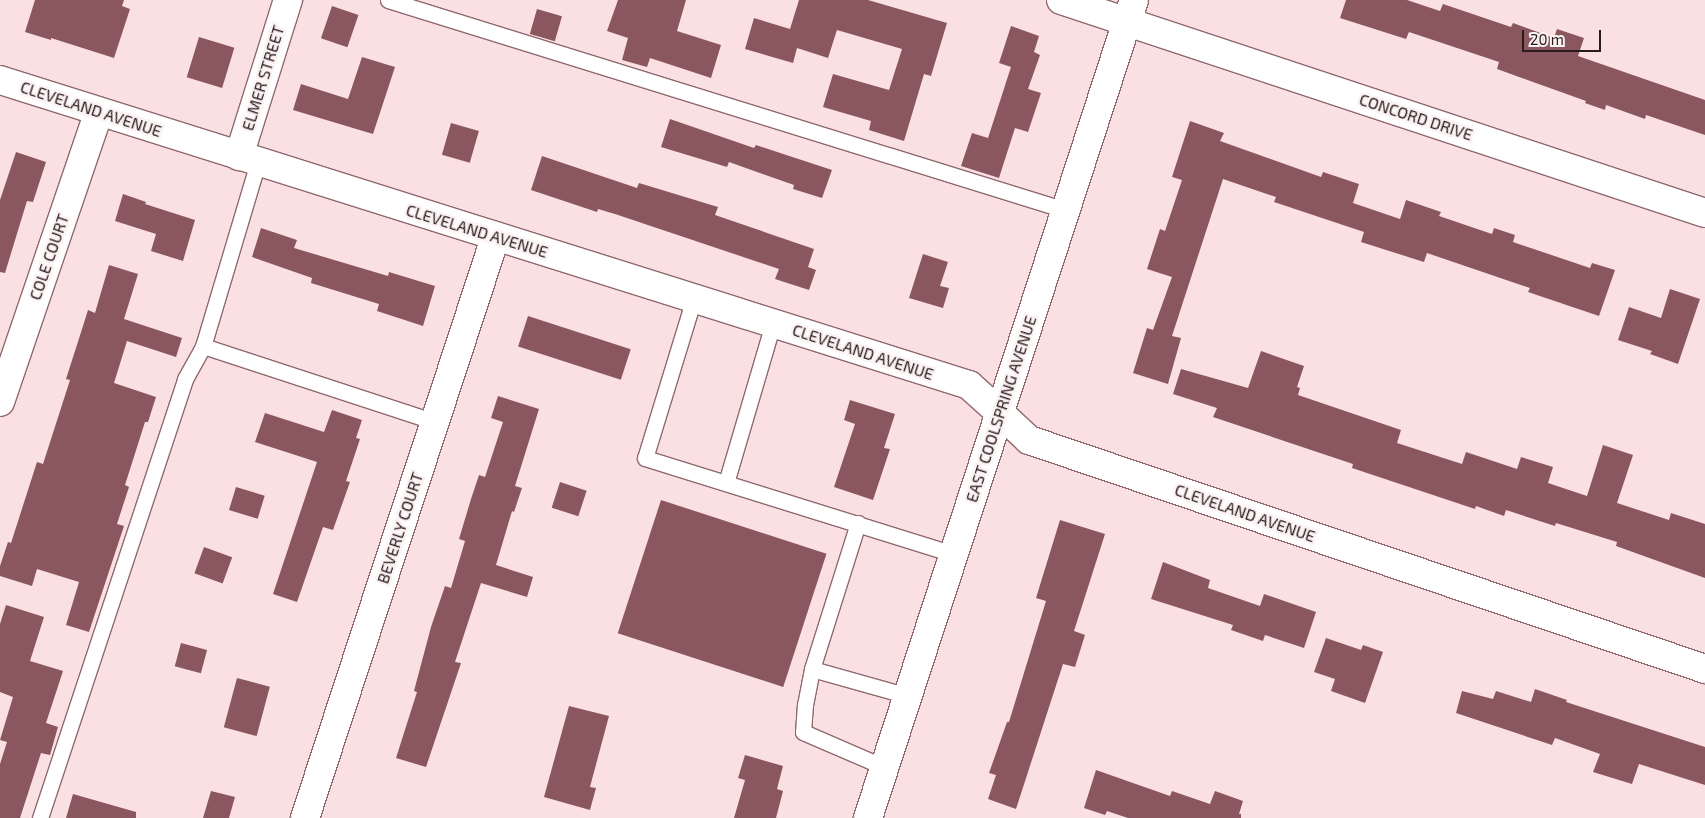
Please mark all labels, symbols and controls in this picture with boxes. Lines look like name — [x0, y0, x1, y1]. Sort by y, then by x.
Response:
scale bar — [1525, 20, 1604, 52]
street label: ELMER STREET — [238, 23, 288, 133]
text: 20 m — [1530, 30, 1564, 48]
street label: CLEVELAND AVENUE — [18, 77, 164, 141]
street label: CONCORD DRIVE — [1357, 90, 1475, 144]
street label: CLEVELAND AVENUE — [404, 200, 550, 262]
street label: COLE COURT — [25, 211, 73, 303]
street label: EAST COOLSPRING AVENUE — [962, 313, 1040, 505]
street label: CLEVELAND AVENUE — [790, 320, 936, 384]
street label: BEVERLY COURT — [373, 470, 427, 586]
street label: CLEVELAND AVENUE — [1172, 480, 1318, 546]

